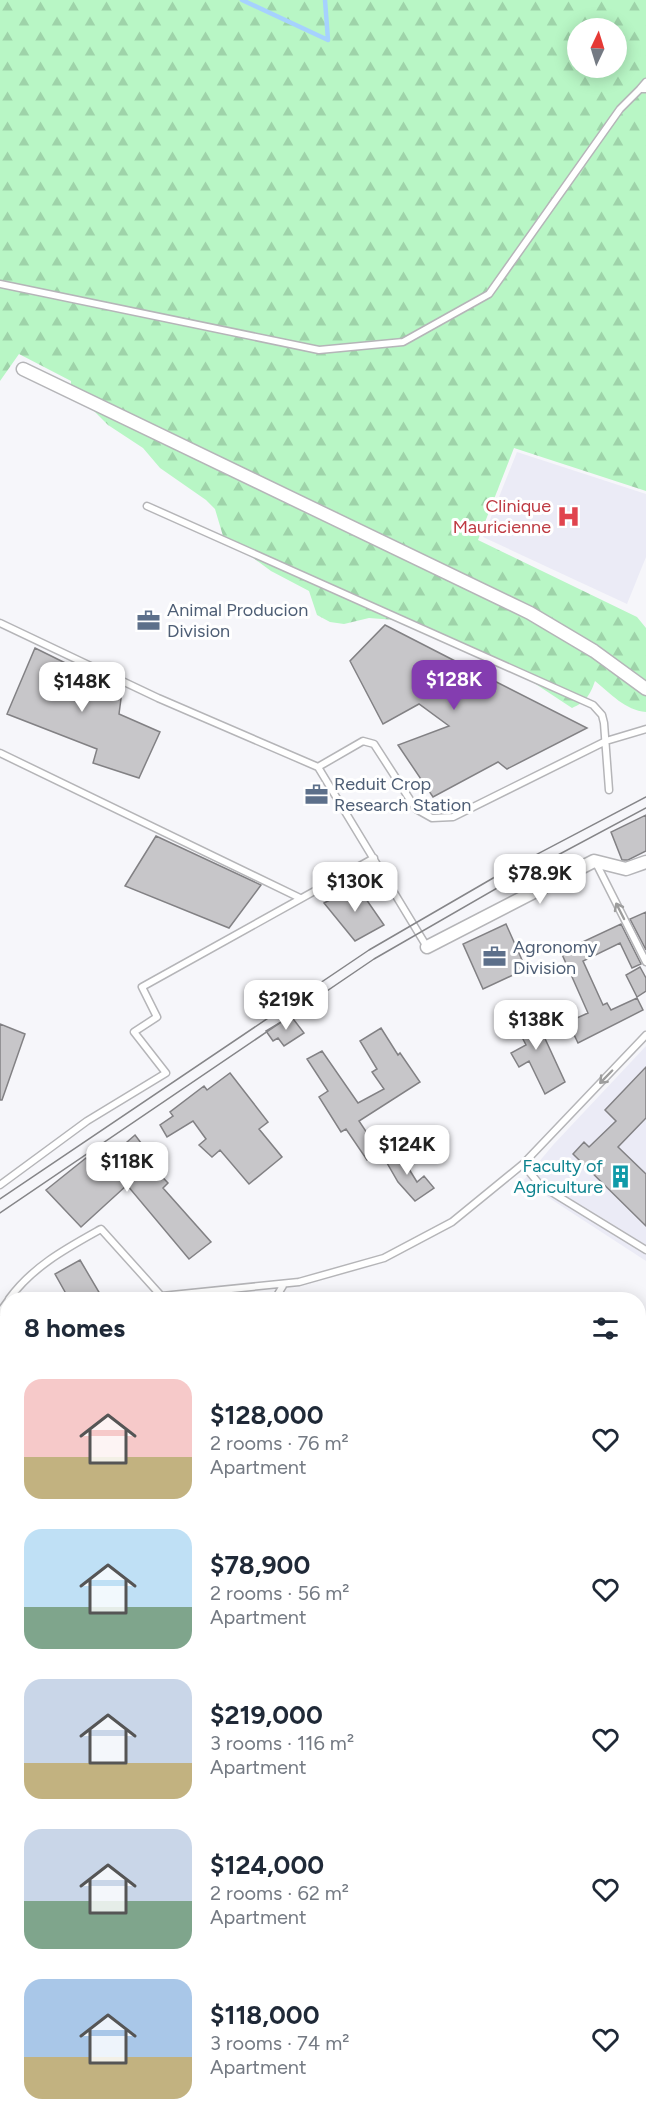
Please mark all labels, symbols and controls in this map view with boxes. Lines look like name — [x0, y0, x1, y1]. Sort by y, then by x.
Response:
north arrow — [567, 18, 627, 78]
map controls — [567, 18, 627, 78]
place label: Clinique Mauricienne — [453, 495, 551, 538]
hospital icon: Clinique Mauricienne — [556, 503, 582, 529]
place label: Animal Producion Division — [167, 599, 308, 642]
office icon: Animal Producion Division — [136, 607, 162, 633]
pin: $128K — [412, 660, 496, 711]
pin: $148K — [40, 662, 124, 713]
text: $128K — [426, 667, 482, 691]
text: $148K — [53, 669, 111, 693]
place label: Reduit Crop Research Station — [334, 773, 471, 816]
office icon: Reduit Crop Research Station — [303, 781, 329, 807]
pin: $78.9K — [491, 854, 589, 905]
text: $78.9K — [508, 861, 572, 885]
pin: $130K — [313, 862, 397, 913]
text: $130K — [327, 869, 383, 893]
one-way arrow — [614, 903, 625, 921]
place label: Agronomy Division — [513, 936, 598, 979]
office icon: Agronomy Division — [482, 944, 508, 970]
pin: $219K — [244, 980, 328, 1031]
text: $219K — [258, 987, 314, 1011]
pin: $138K — [494, 1000, 578, 1051]
text: $138K — [508, 1007, 564, 1031]
one-way arrow — [599, 1070, 613, 1085]
pin: $124K — [365, 1125, 449, 1176]
text: $124K — [378, 1132, 436, 1156]
pin: $118K — [85, 1142, 169, 1193]
text: $118K — [100, 1149, 154, 1173]
place label: Faculty of Agriculture — [514, 1155, 603, 1198]
building icon: Faculty of Agriculture — [608, 1163, 634, 1189]
text: 8 homes — [24, 1312, 125, 1344]
icon: filters — [589, 1312, 622, 1345]
text: $128,000 — [210, 1399, 324, 1431]
icon: home — [72, 1403, 144, 1475]
icon: heart — [589, 1423, 622, 1456]
text: 2 rooms · 76 m² — [210, 1431, 349, 1455]
text: Apartment — [210, 1455, 307, 1479]
text: $78,900 — [210, 1549, 310, 1581]
icon: home — [72, 1553, 144, 1625]
icon: heart — [589, 1573, 622, 1606]
text: 2 rooms · 56 m² — [210, 1581, 349, 1605]
text: Apartment — [210, 1605, 307, 1629]
text: $219,000 — [210, 1699, 323, 1731]
icon: home — [72, 1703, 144, 1775]
icon: heart — [589, 1723, 622, 1756]
text: 3 rooms · 116 m² — [210, 1731, 354, 1755]
text: Apartment — [210, 1755, 307, 1779]
text: $124,000 — [210, 1849, 324, 1881]
icon: home — [72, 1853, 144, 1925]
icon: heart — [589, 1873, 622, 1906]
text: 2 rooms · 62 m² — [210, 1881, 349, 1905]
text: Apartment — [210, 1905, 307, 1929]
text: $118,000 — [210, 1999, 320, 2031]
icon: home — [72, 2003, 144, 2075]
icon: heart — [589, 2023, 622, 2056]
text: 3 rooms · 74 m² — [210, 2031, 349, 2055]
text: Apartment — [210, 2055, 307, 2079]

